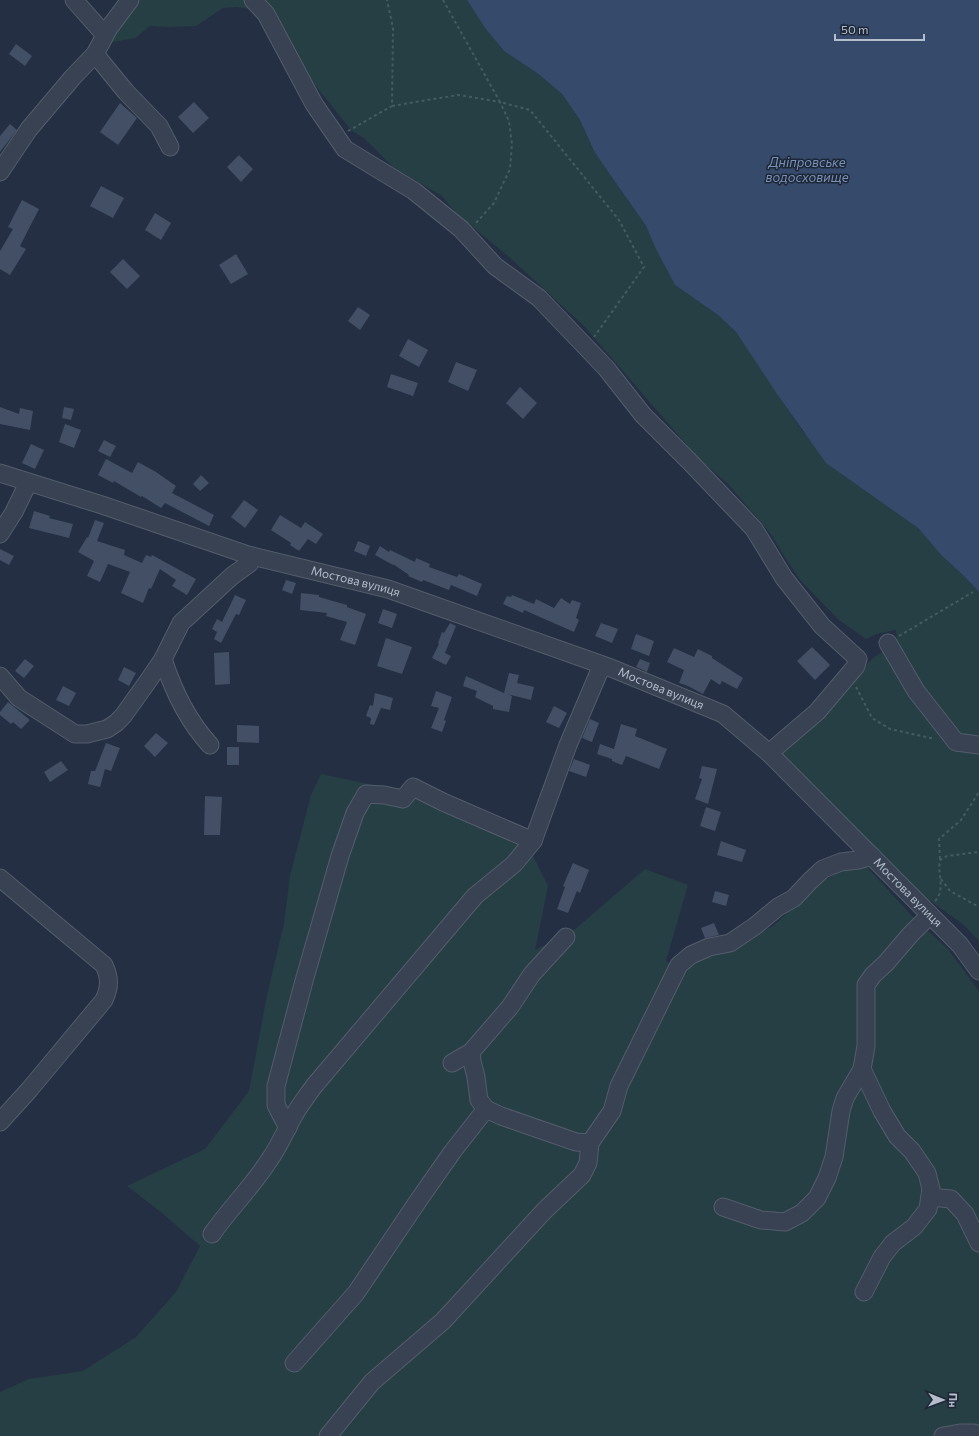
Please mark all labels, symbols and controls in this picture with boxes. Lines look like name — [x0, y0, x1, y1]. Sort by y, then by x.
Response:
scale bar — [835, 16, 924, 42]
text: 50 m — [841, 22, 869, 36]
water label: Дніпровське водосховище — [766, 154, 849, 185]
street label: Мостова вулиця — [310, 563, 402, 599]
street label: Мостова вулиця — [616, 664, 706, 711]
street label: Мостова вулиця — [871, 854, 946, 929]
north arrow — [923, 1380, 963, 1420]
text: Пн — [947, 1393, 960, 1408]

